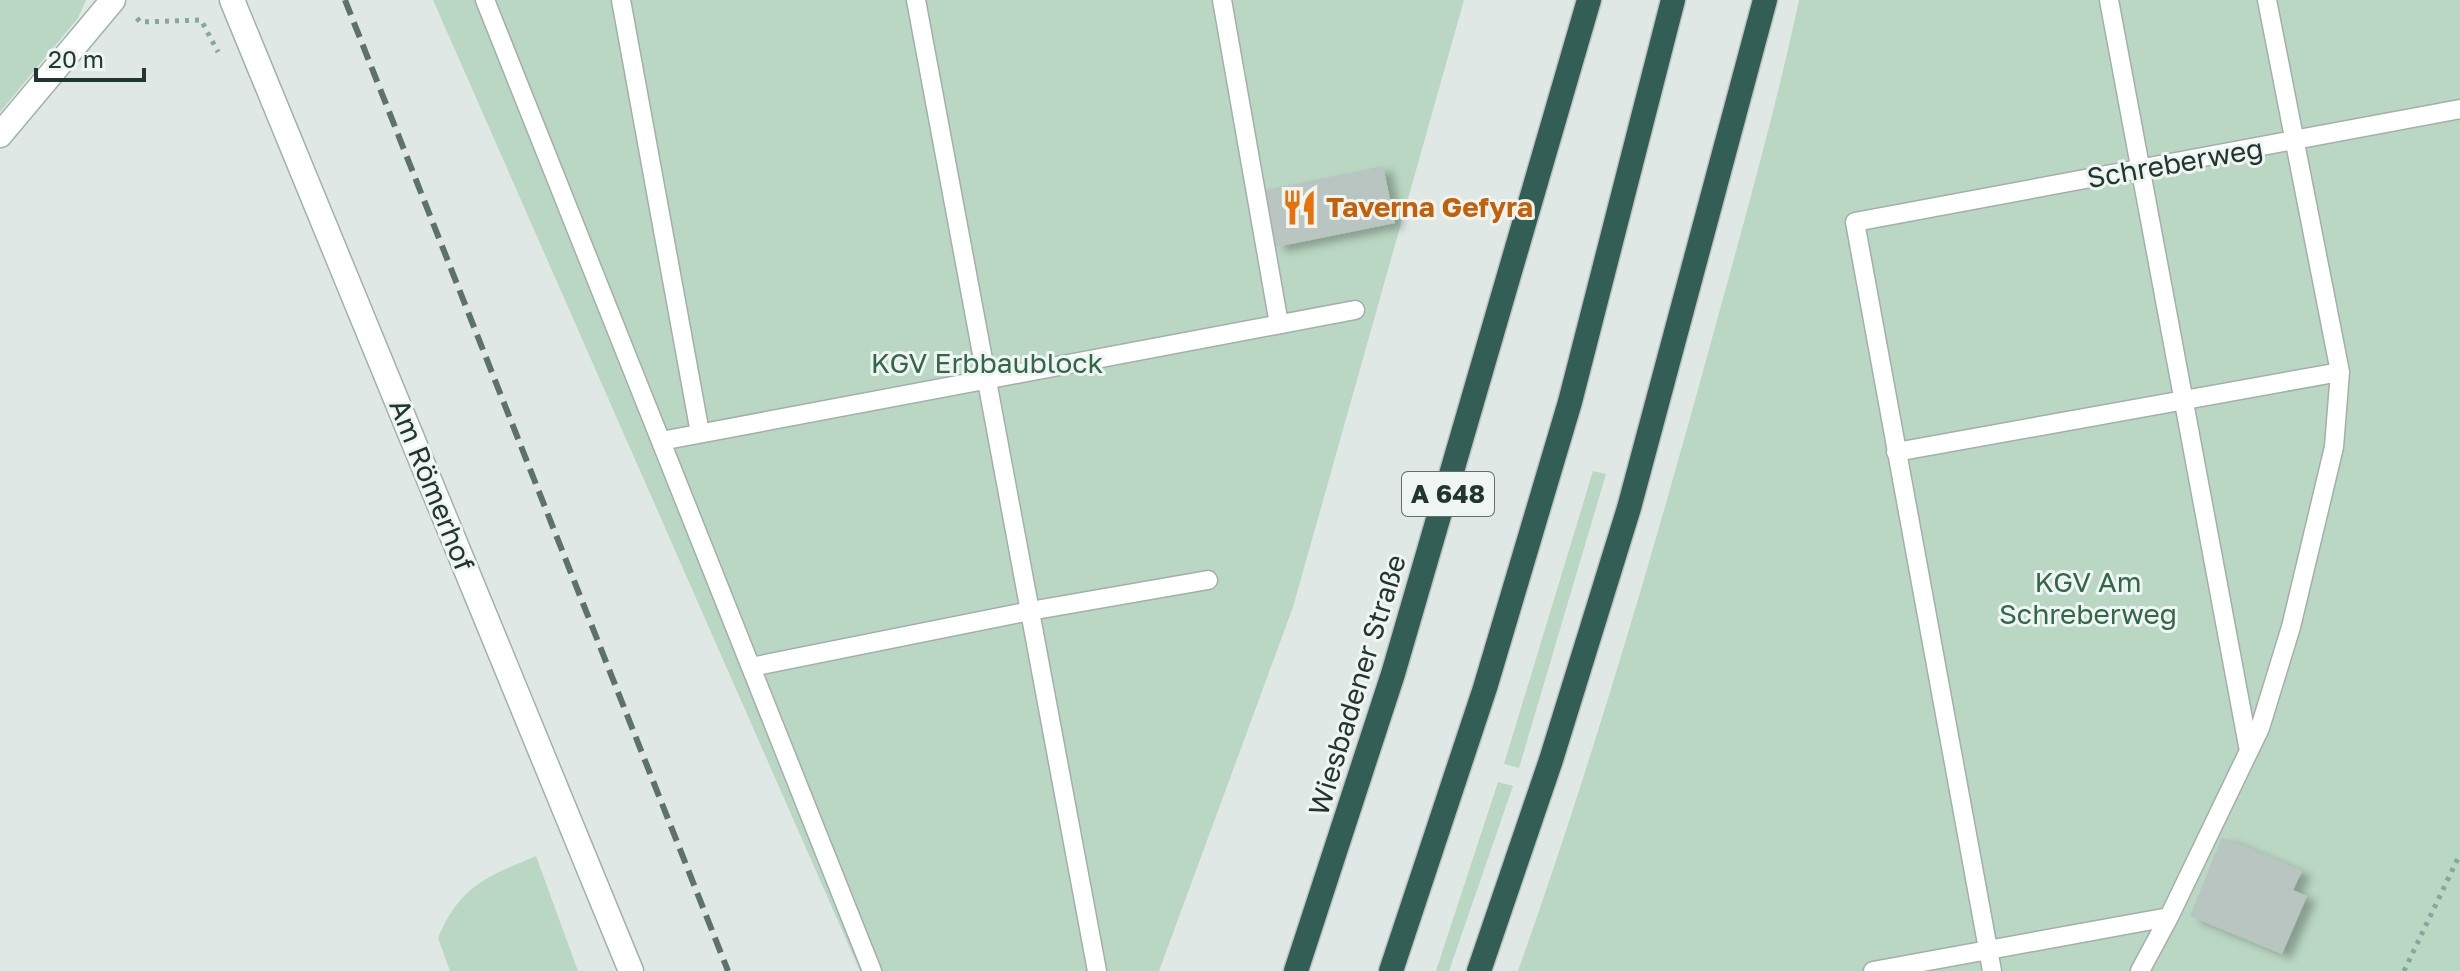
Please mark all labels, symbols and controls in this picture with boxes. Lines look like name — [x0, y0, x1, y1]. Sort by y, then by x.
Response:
scale bar — [36, 32, 144, 82]
text: 20 m — [48, 44, 104, 73]
street label: Schreberweg — [2084, 131, 2265, 194]
restaurant icon: Taverna Gefyra — [1281, 188, 1319, 226]
place label: Taverna Gefyra — [1326, 190, 1533, 223]
park label: KGV Erbbaublock — [871, 346, 1104, 379]
street label: Am Römerhof — [383, 394, 482, 575]
road number: A 648 — [1402, 472, 1494, 516]
street label: Wiesbadener Straße — [1301, 551, 1412, 819]
park label: KGV Am Schreberweg — [1999, 565, 2177, 630]

